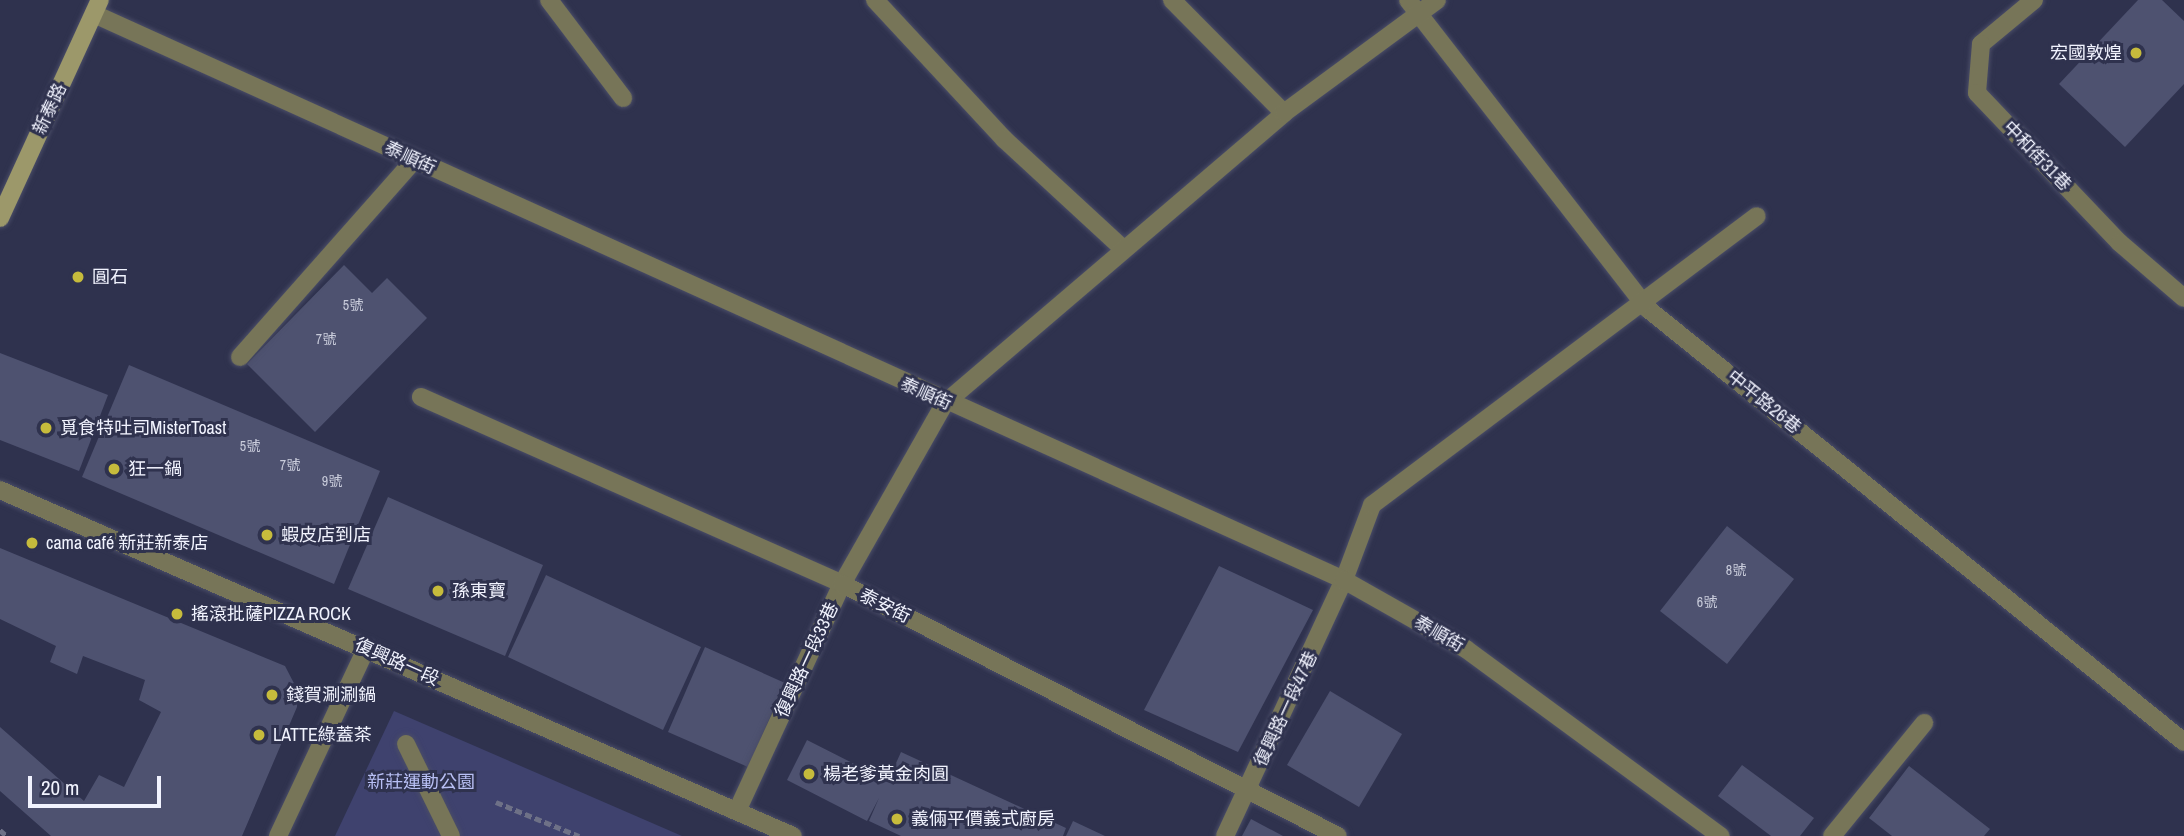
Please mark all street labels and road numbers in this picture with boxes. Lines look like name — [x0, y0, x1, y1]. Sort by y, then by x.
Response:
street label: 新泰路 — [29, 80, 71, 138]
street label: 中和街31巷 — [1999, 117, 2075, 195]
street label: 泰順街 — [381, 137, 439, 179]
street label: 中平路26巷 — [1723, 366, 1805, 438]
street label: 泰順街 — [897, 373, 955, 415]
street label: 泰安街 — [856, 584, 914, 628]
street label: 復興路一段33巷 — [771, 599, 843, 721]
street label: 泰順街 — [1410, 611, 1468, 657]
street label: 復興路一段 — [351, 634, 443, 690]
street label: 復興路一段47巷 — [1250, 648, 1322, 770]

